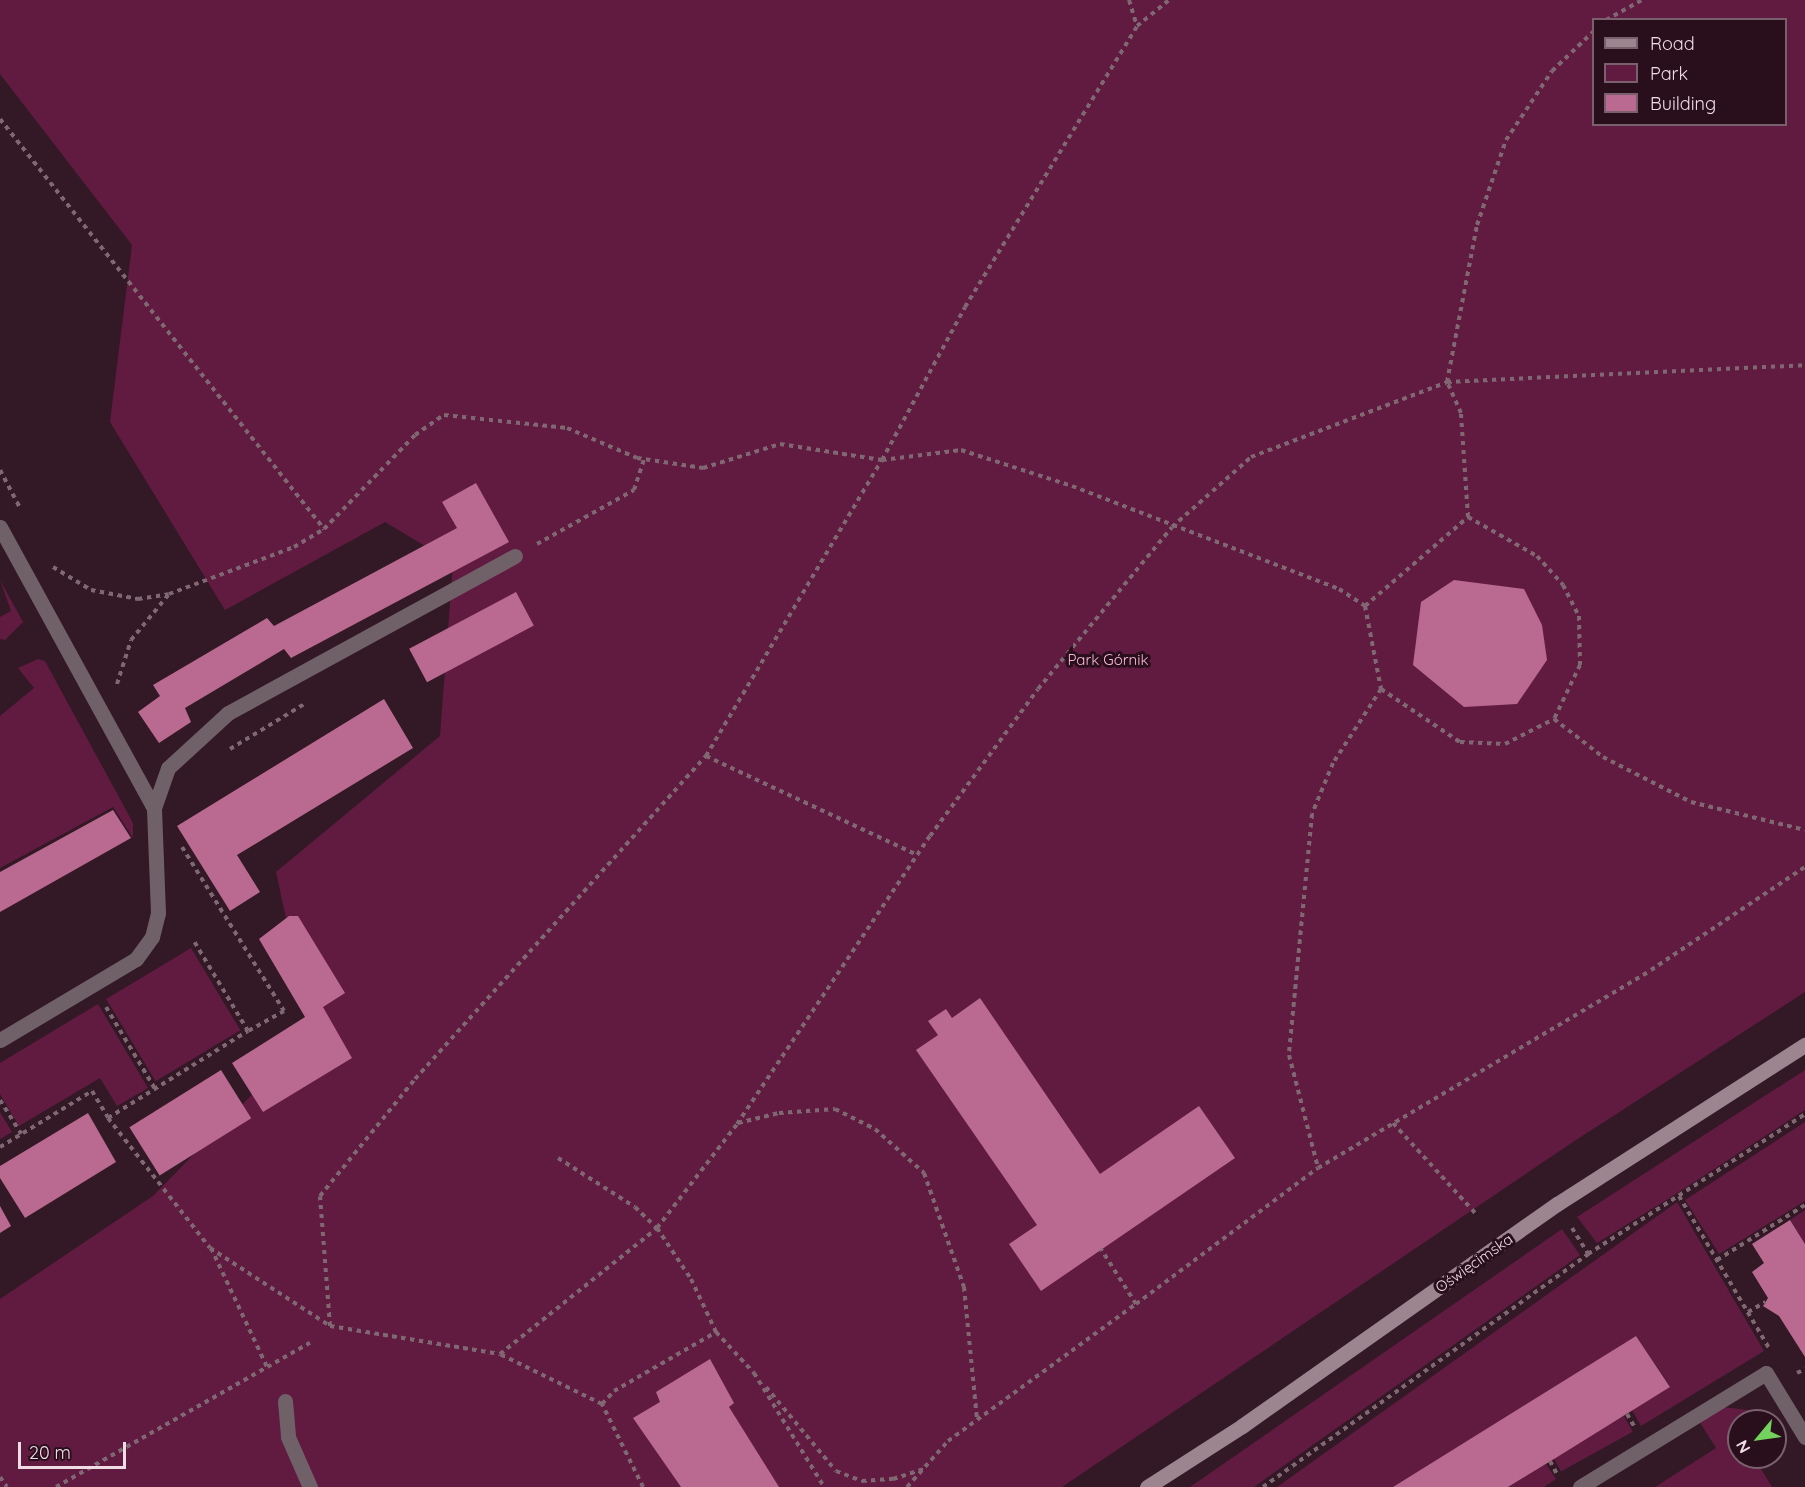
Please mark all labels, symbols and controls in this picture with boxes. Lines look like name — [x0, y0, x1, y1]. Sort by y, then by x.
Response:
legend — [1592, 18, 1787, 126]
text: Road — [1650, 32, 1695, 55]
text: Park — [1650, 62, 1688, 85]
text: Building — [1650, 92, 1716, 115]
park label: Park Górnik — [1067, 651, 1149, 669]
street label: Oświęcimska — [1432, 1230, 1516, 1296]
north arrow — [1727, 1409, 1787, 1469]
scale bar — [21, 1430, 129, 1468]
text: N — [1731, 1437, 1755, 1457]
text: 20 m — [29, 1441, 71, 1464]

